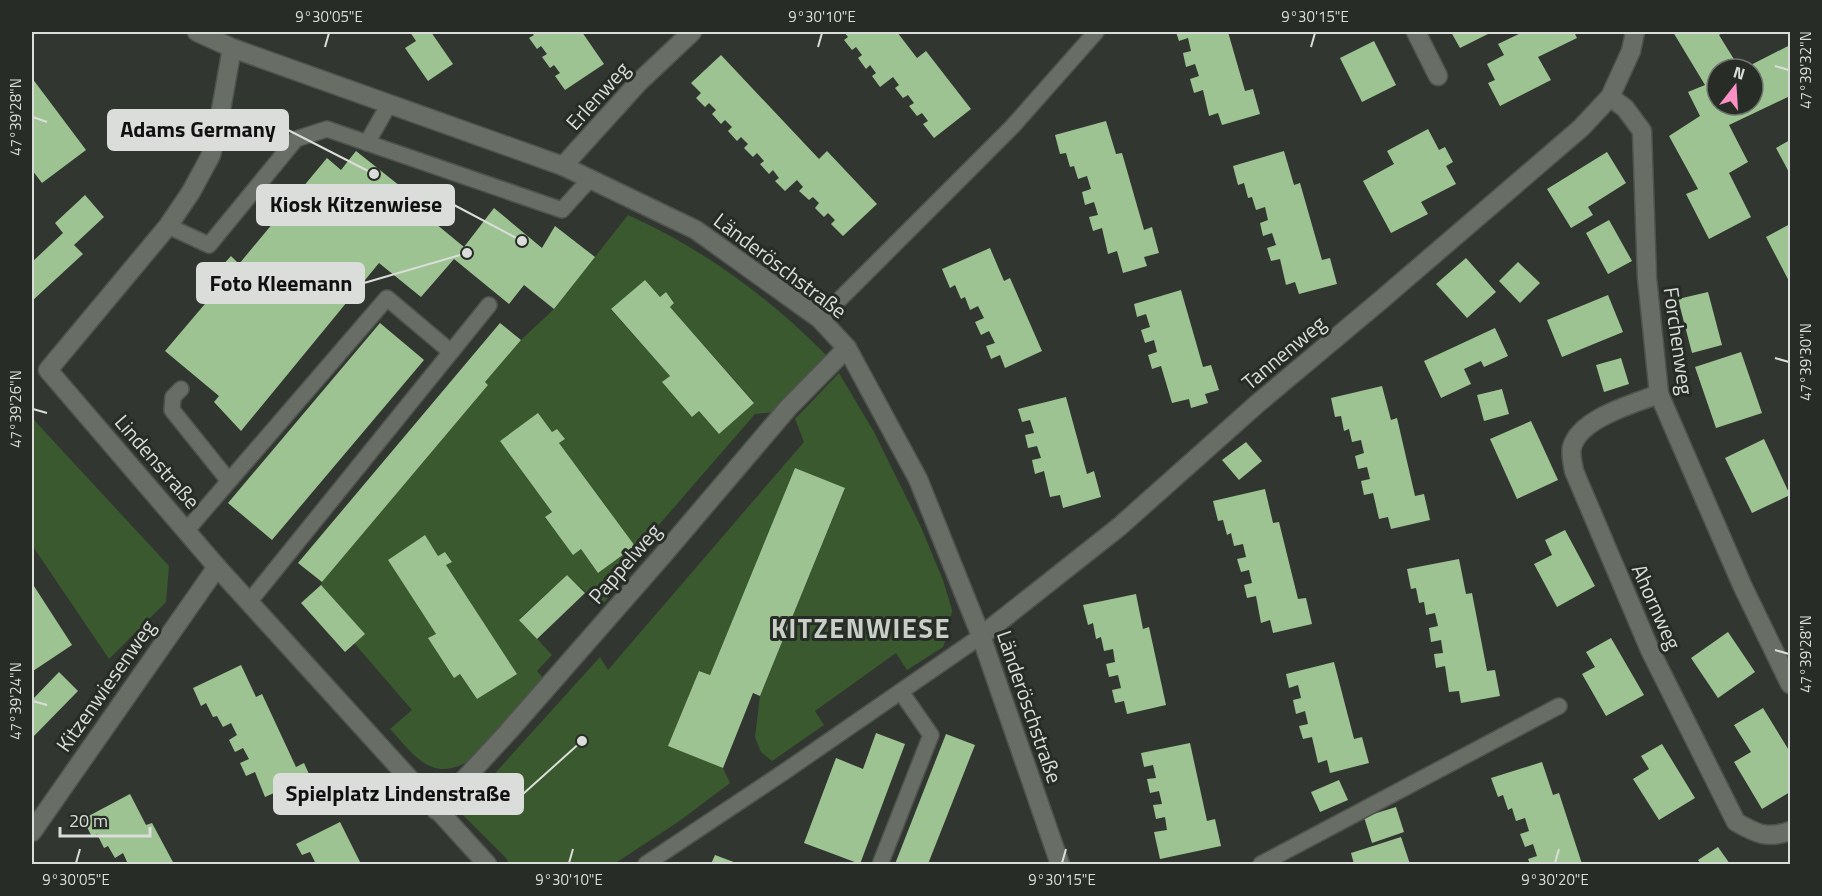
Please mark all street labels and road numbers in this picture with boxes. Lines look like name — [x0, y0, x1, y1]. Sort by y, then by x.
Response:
street label: Erlenweg — [558, 54, 637, 137]
street label: Länderöschstraße — [707, 204, 854, 326]
street label: Forchenweg — [1656, 285, 1702, 397]
street label: Tannenweg — [1234, 307, 1333, 397]
street label: Lindenstraße — [107, 407, 208, 516]
street label: Pappelweg — [580, 516, 669, 611]
street label: Ahornweg — [1624, 559, 1690, 655]
street label: Kitzenwiesenweg — [48, 613, 163, 758]
street label: Länderöschstraße — [989, 626, 1071, 787]

